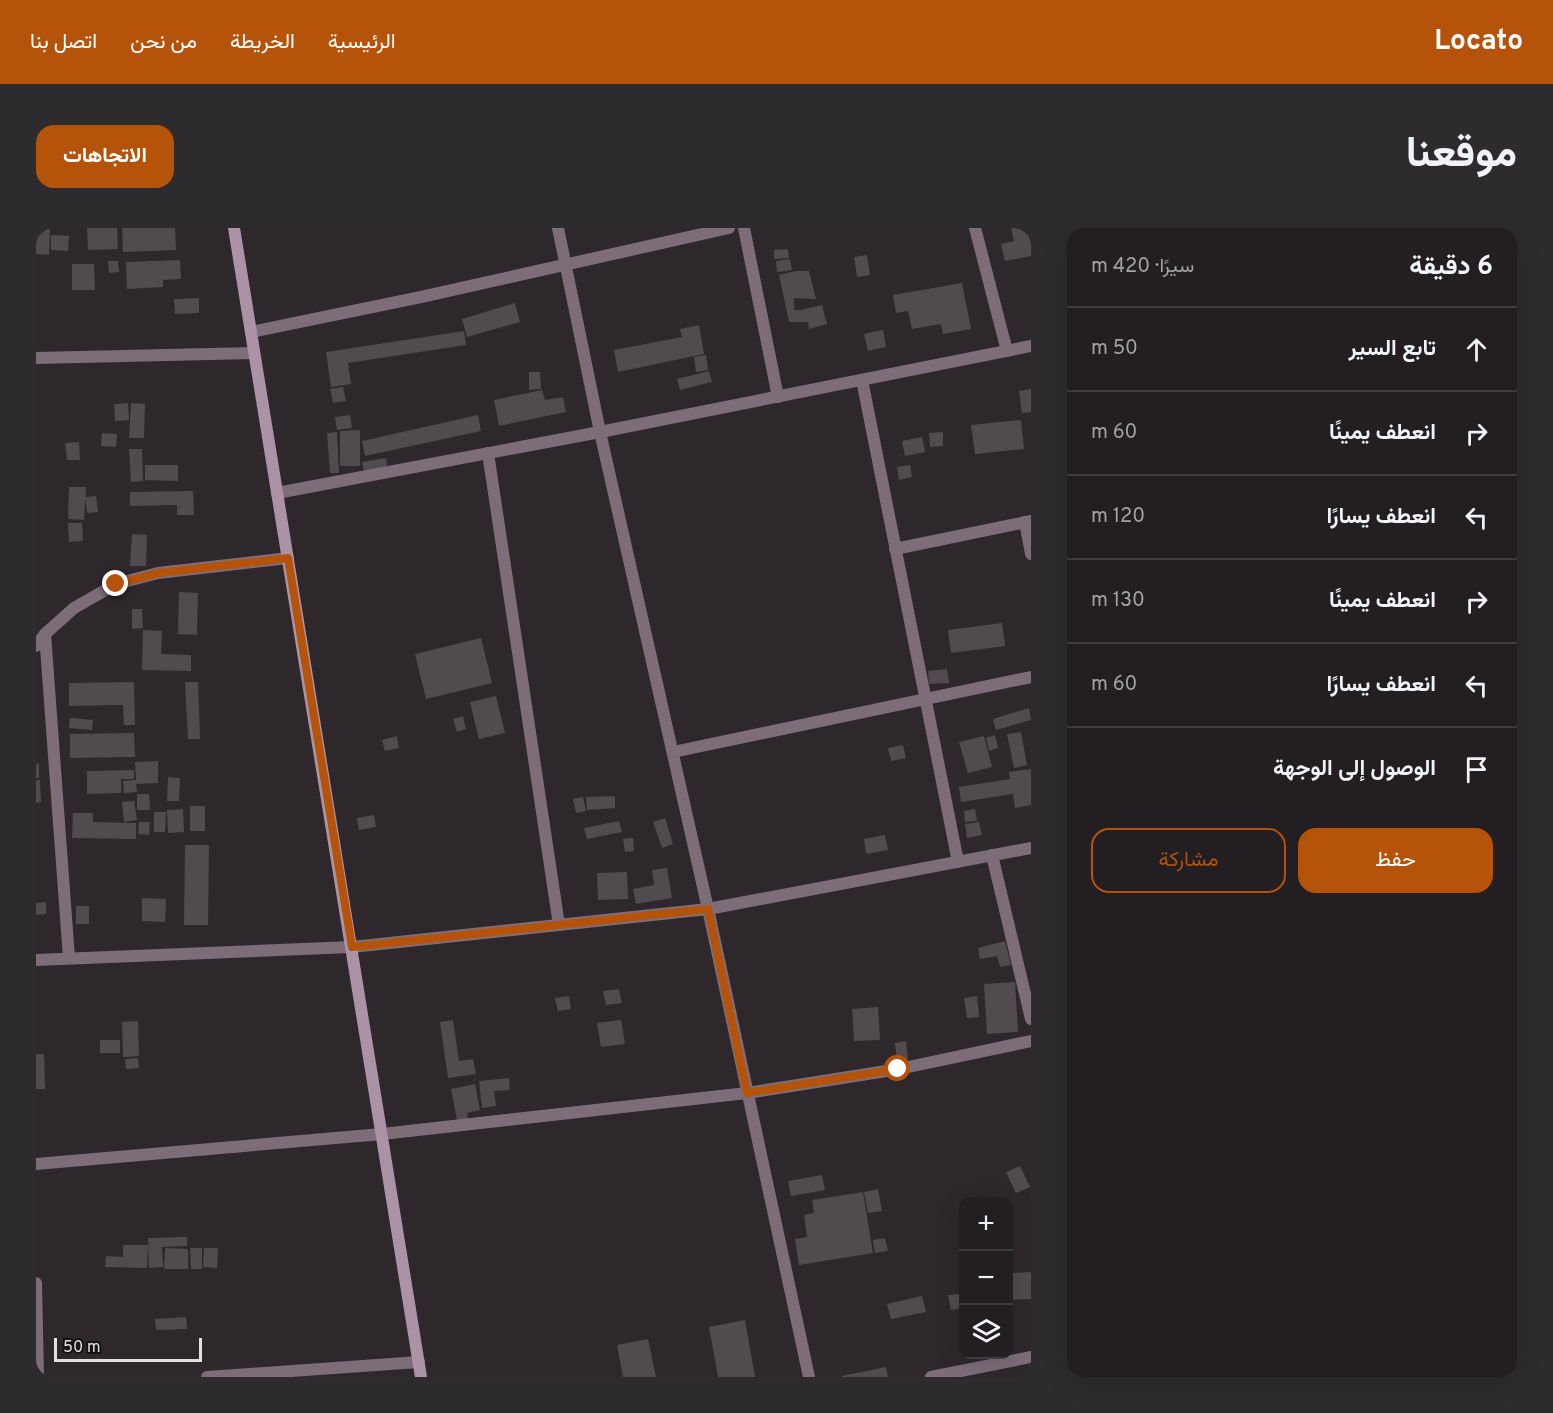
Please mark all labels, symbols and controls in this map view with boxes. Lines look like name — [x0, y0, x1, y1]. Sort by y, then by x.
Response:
text: Locato — [1434, 24, 1523, 60]
text: اتصل بنا — [30, 29, 97, 56]
text: من نحن — [130, 29, 197, 56]
text: الخريطة — [230, 29, 295, 56]
text: الرئيسية — [328, 29, 396, 56]
button: الاتجاهات — [36, 125, 174, 188]
text: موقعنا — [1406, 129, 1517, 182]
text: 6 دقيقة — [1409, 251, 1493, 284]
text: سيرًا · 420 m — [1091, 254, 1194, 280]
icon: ahead — [1460, 333, 1493, 366]
text: 50 m — [1091, 336, 1138, 362]
text: تابع السير — [1348, 336, 1436, 363]
icon: right — [1460, 417, 1493, 450]
text: 60 m — [1091, 420, 1137, 446]
text: انعطف يمينًا — [1329, 420, 1436, 447]
icon: left — [1460, 501, 1493, 534]
text: 120 m — [1091, 504, 1145, 530]
text: انعطف يسارًا — [1326, 504, 1436, 531]
route end — [102, 570, 128, 596]
icon: right — [1460, 585, 1493, 618]
text: 130 m — [1091, 588, 1145, 614]
text: انعطف يمينًا — [1329, 588, 1436, 615]
icon: left — [1460, 669, 1493, 702]
text: 60 m — [1091, 672, 1137, 698]
text: انعطف يسارًا — [1326, 672, 1436, 699]
icon: arrive — [1460, 753, 1493, 786]
text: الوصول إلى الوجهة — [1273, 756, 1436, 783]
button: مشاركة — [1091, 828, 1286, 893]
button: حفظ — [1298, 828, 1493, 893]
route start — [884, 1055, 910, 1081]
map controls — [959, 1197, 1013, 1359]
button: + — [959, 1197, 1013, 1251]
button: − — [959, 1251, 1013, 1305]
button: layers — [959, 1305, 1013, 1359]
scale bar — [54, 1335, 202, 1362]
text: 50 m — [63, 1338, 101, 1358]

